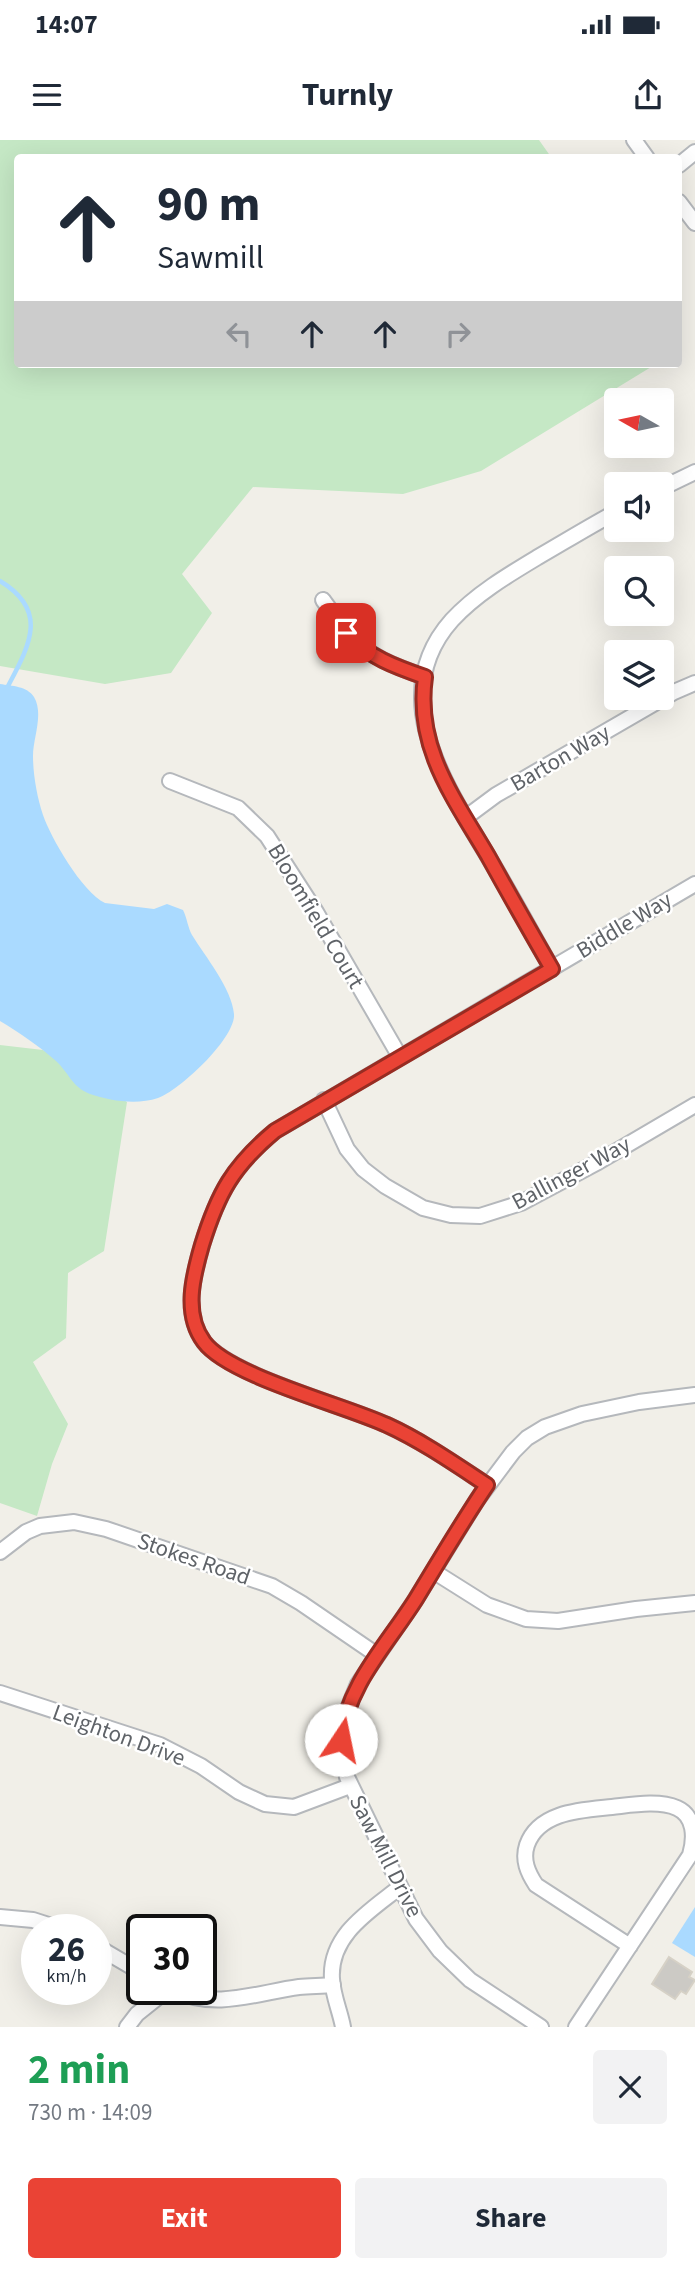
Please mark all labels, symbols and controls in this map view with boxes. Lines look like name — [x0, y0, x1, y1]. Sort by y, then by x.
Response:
text: 14:07 — [35, 6, 98, 43]
text: Turnly — [302, 72, 393, 118]
icon: menu — [28, 76, 66, 114]
icon: share — [629, 76, 667, 114]
text: 90 m — [157, 170, 261, 240]
icon: ahead — [42, 182, 133, 273]
text: Sawmill — [157, 235, 264, 281]
icon: left — [220, 315, 258, 353]
icon: ahead — [293, 315, 331, 353]
icon: ahead — [366, 315, 404, 353]
icon: right — [439, 315, 477, 353]
north arrow — [604, 388, 674, 458]
map controls — [604, 388, 674, 710]
button: sound — [604, 472, 674, 542]
button: search — [604, 556, 674, 626]
pin — [316, 603, 376, 663]
icon: arrive — [327, 614, 365, 652]
button: layers — [604, 640, 674, 710]
street label: Barton Way — [504, 716, 616, 800]
street label: Bloomfield Court — [260, 837, 373, 995]
street label: Biddle Way — [570, 883, 678, 967]
street label: Ballinger Way — [506, 1128, 637, 1218]
street label: Stokes Road — [133, 1524, 255, 1594]
street label: Leighton Drive — [48, 1696, 190, 1774]
position arrow — [304, 1703, 378, 1777]
street label: Saw Mill Drive — [341, 1789, 431, 1923]
speed limit sign: 30 — [126, 1914, 217, 2005]
text: 26 — [48, 1925, 85, 1975]
text: km/h — [47, 1964, 86, 1989]
text: 2 min — [28, 2040, 130, 2100]
button: close — [593, 2050, 667, 2124]
text: 730 m · 14:09 — [28, 2096, 152, 2129]
button: Exit — [28, 2178, 341, 2258]
button: Share — [355, 2178, 667, 2258]

